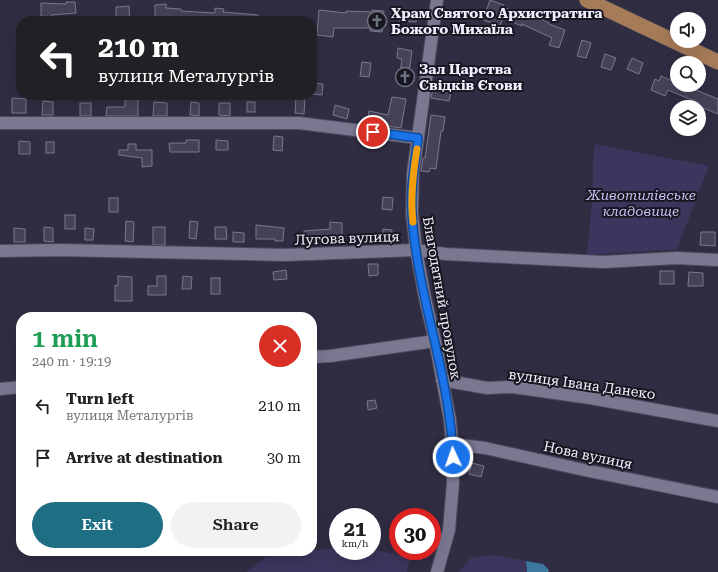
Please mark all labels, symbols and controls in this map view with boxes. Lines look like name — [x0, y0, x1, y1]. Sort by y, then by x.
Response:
place label: Храм Святого Архистратига Божого Михаїла — [391, 5, 603, 37]
church icon: Храм Святого Архистратига Божого Михаїла — [366, 10, 388, 32]
map controls — [670, 12, 706, 136]
button: sound — [670, 12, 706, 48]
text: 210 m — [98, 31, 179, 64]
icon: left — [32, 32, 84, 84]
button: search — [670, 56, 706, 92]
place label: Зал Царства Свідків Єгови — [419, 61, 523, 93]
text: вулиця Металургів — [98, 65, 274, 86]
church icon: Зал Царства Свідків Єгови — [394, 66, 416, 88]
button: layers — [670, 100, 706, 136]
pin — [356, 115, 390, 149]
icon: arrive — [362, 121, 384, 143]
park label: Животилівське кладовище — [585, 187, 696, 219]
street label: Благодатний провулок — [420, 215, 464, 381]
street label: Лугова вулиця — [294, 228, 400, 248]
text: 1 min — [32, 325, 98, 353]
button: close — [259, 325, 301, 367]
text: 240 m · 19:19 — [32, 354, 111, 369]
street label: вулиця Івана Данеко — [508, 366, 656, 402]
text: Turn left — [66, 390, 134, 408]
icon: left — [32, 395, 54, 417]
text: 210 m — [258, 397, 301, 415]
text: вулиця Металургів — [66, 408, 193, 423]
position arrow — [432, 436, 474, 478]
street label: Нова вулиця — [542, 438, 634, 472]
icon: arrive — [32, 447, 54, 469]
text: Arrive at destination — [66, 449, 222, 467]
text: 30 m — [267, 449, 301, 467]
button: Exit — [32, 502, 163, 548]
button: Share — [171, 502, 301, 548]
speed limit sign: 30 — [389, 508, 441, 560]
text: 21 — [344, 517, 366, 541]
text: km/h — [342, 538, 368, 549]

